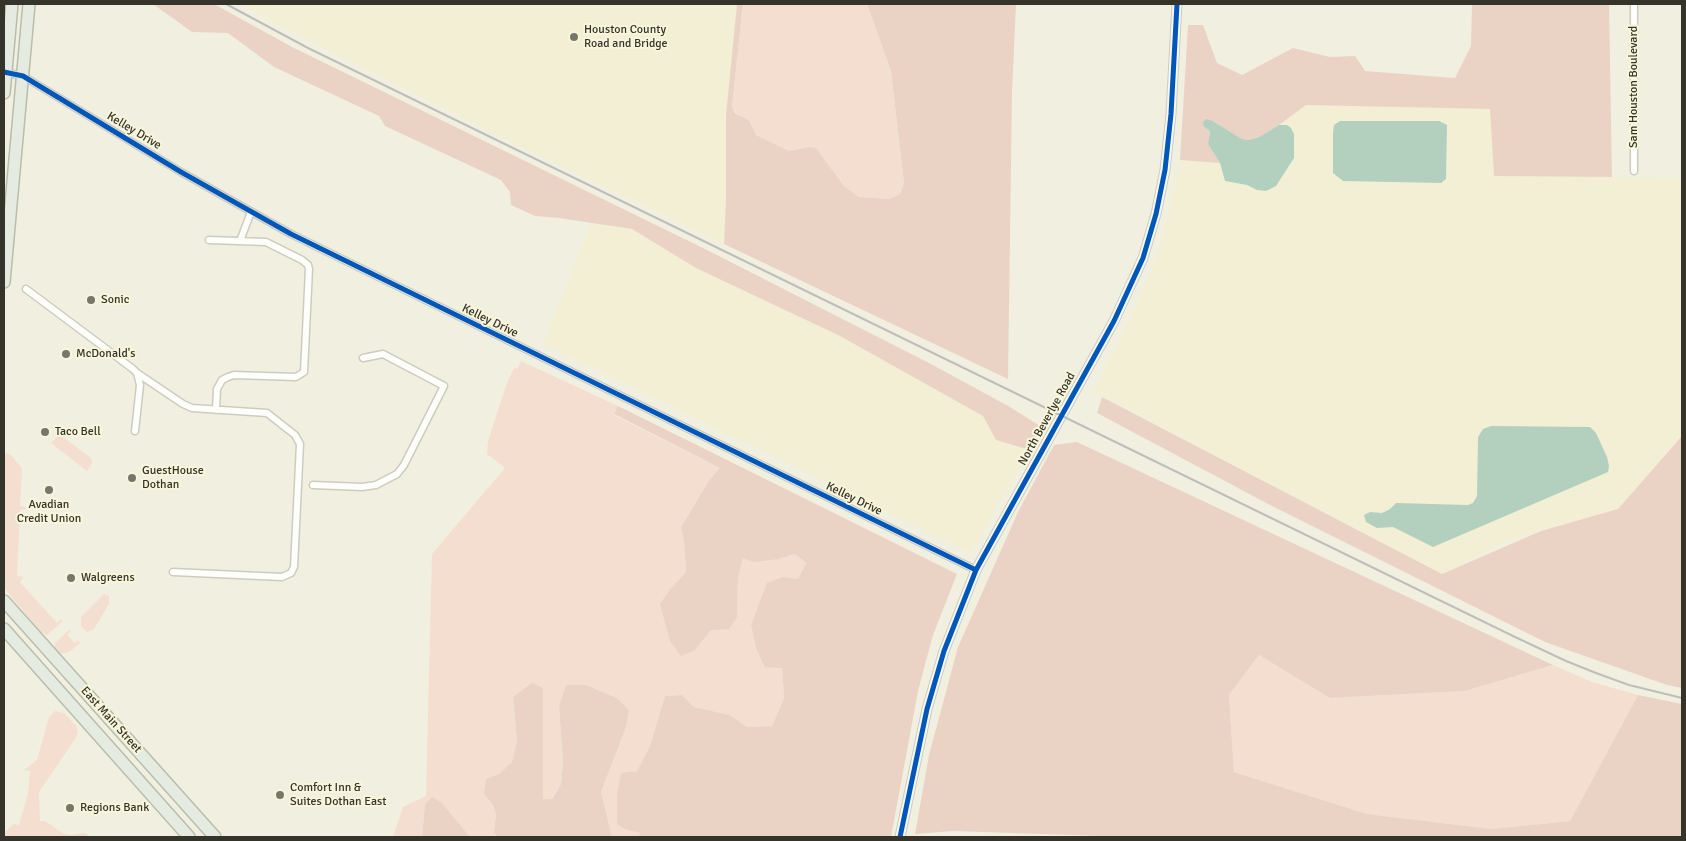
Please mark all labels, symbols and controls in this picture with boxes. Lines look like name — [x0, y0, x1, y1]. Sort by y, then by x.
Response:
place label: Houston County Road and Bridge — [584, 23, 668, 51]
street label: Sam Houston Boulevard — [1627, 26, 1641, 148]
marker: Houston County Road and Bridge — [568, 31, 580, 43]
street label: Kelley Drive — [104, 109, 164, 153]
place label: Sonic — [101, 293, 129, 307]
marker: Sonic — [85, 294, 97, 306]
street label: Kelley Drive — [460, 301, 520, 341]
place label: McDonald's — [76, 347, 136, 361]
marker: McDonald's — [60, 348, 72, 360]
street label: North Beverlye Road — [1015, 370, 1079, 468]
place label: Taco Bell — [55, 425, 101, 439]
marker: Taco Bell — [39, 426, 51, 438]
place label: GuestHouse Dothan — [142, 464, 204, 492]
marker: GuestHouse Dothan — [126, 472, 138, 484]
street label: Kelley Drive — [824, 479, 884, 519]
marker: Avadian Credit Union — [43, 484, 55, 496]
place label: Avadian Credit Union — [17, 498, 81, 526]
place label: Walgreens — [81, 571, 135, 585]
marker: Walgreens — [65, 572, 77, 584]
street label: East Main Street — [77, 684, 145, 756]
place label: Comfort Inn & Suites Dothan East — [290, 781, 387, 809]
marker: Comfort Inn & Suites Dothan East — [274, 789, 286, 801]
place label: Regions Bank — [80, 801, 149, 815]
marker: Regions Bank — [64, 802, 76, 814]

